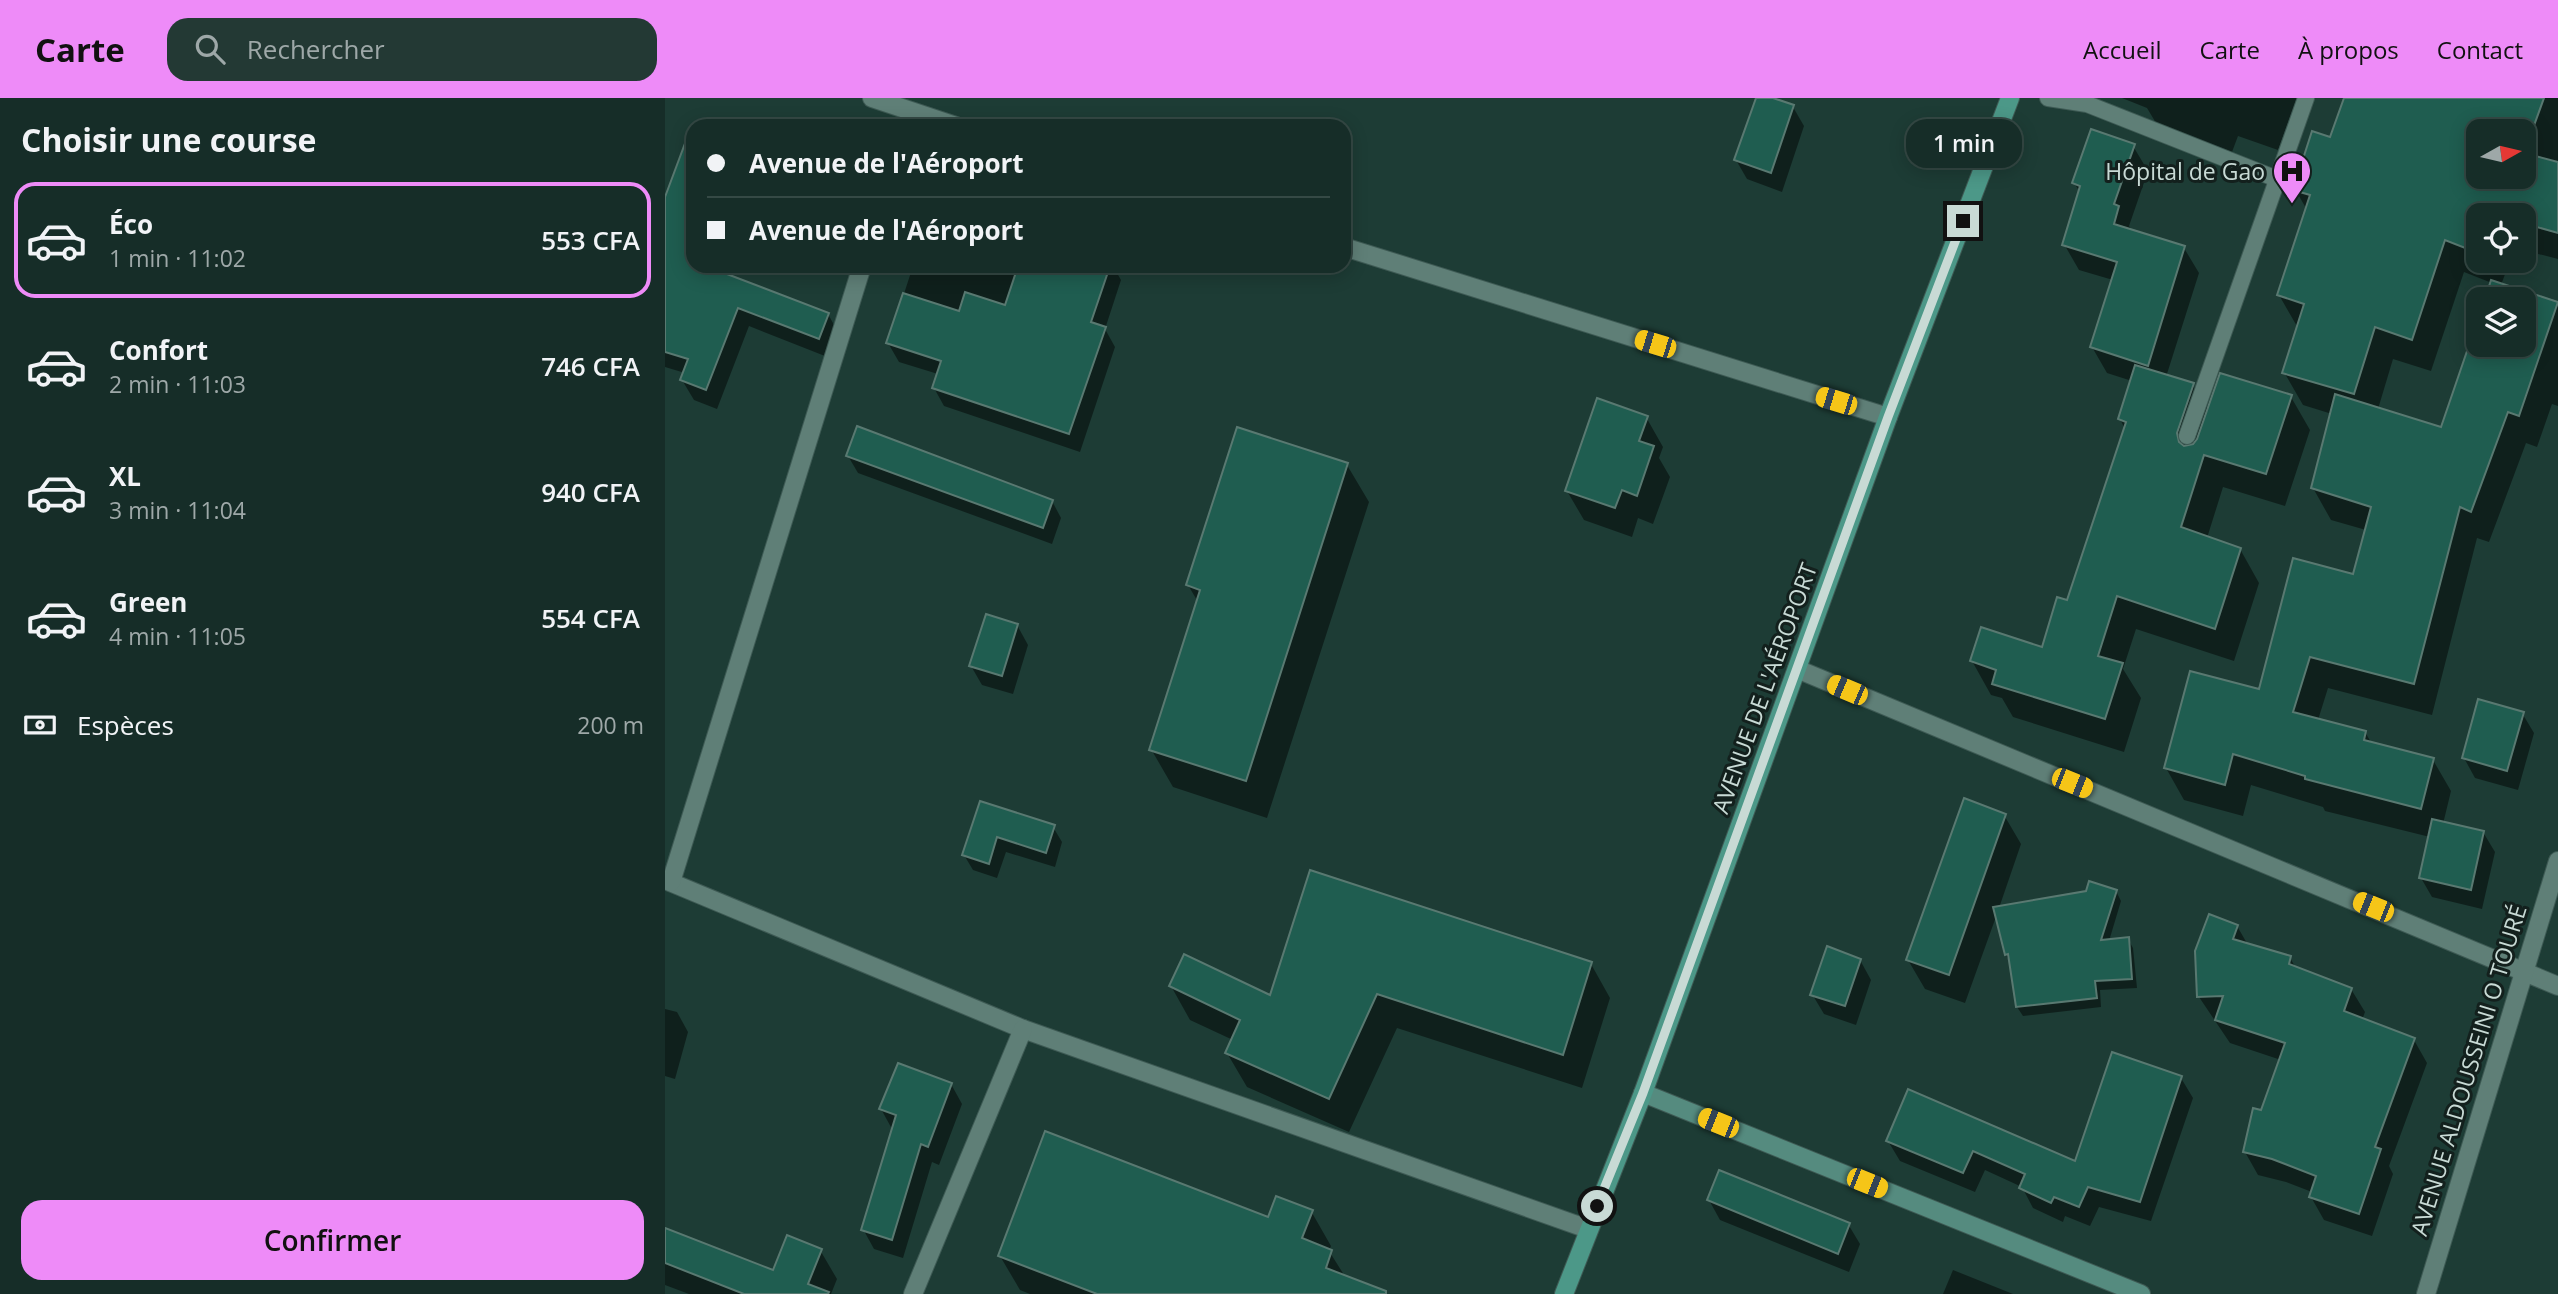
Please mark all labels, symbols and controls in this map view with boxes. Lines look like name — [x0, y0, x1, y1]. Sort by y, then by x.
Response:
search box — [167, 18, 657, 81]
text: Carte — [35, 27, 125, 72]
icon: search — [191, 30, 229, 68]
text: Rechercher — [247, 31, 385, 67]
text: Accueil — [2083, 33, 2162, 66]
text: Carte — [2200, 33, 2260, 66]
text: À propos — [2298, 33, 2399, 66]
text: Contact — [2437, 33, 2523, 66]
text: Choisir une course — [21, 118, 316, 161]
north arrow — [2466, 119, 2536, 189]
map controls — [2466, 119, 2536, 357]
callout: 1 min — [1905, 120, 2021, 169]
text: 1 min — [1933, 127, 1995, 159]
text: Avenue de l'Aéroport — [749, 145, 1024, 181]
hospital icon: Hôpital de Gao — [2271, 150, 2313, 205]
place label: Hôpital de Gao — [2105, 155, 2265, 187]
button: locate — [2466, 203, 2536, 273]
route end — [1947, 205, 1979, 237]
text: Éco — [109, 206, 153, 242]
icon: car — [25, 209, 88, 272]
text: Avenue de l'Aéroport — [749, 212, 1024, 248]
text: 553 CFA — [541, 222, 640, 258]
text: 1 min · 11:02 — [109, 242, 246, 274]
button: layers — [2466, 287, 2536, 357]
car — [1632, 328, 1679, 360]
text: Confort — [109, 332, 208, 368]
icon: car — [25, 335, 88, 398]
text: 746 CFA — [541, 348, 640, 384]
text: 2 min · 11:03 — [109, 368, 246, 400]
car — [1813, 385, 1860, 417]
text: XL — [109, 458, 141, 494]
icon: car — [25, 461, 88, 524]
text: 940 CFA — [541, 474, 640, 510]
text: 3 min · 11:04 — [109, 494, 246, 526]
street label: AVENUE DE L'AÉROPORT — [1704, 558, 1824, 818]
text: Green — [109, 584, 187, 620]
icon: car — [25, 587, 88, 650]
text: 554 CFA — [541, 600, 640, 636]
text: 4 min · 11:05 — [109, 620, 246, 652]
car — [1824, 672, 1871, 708]
icon: cash — [21, 706, 59, 744]
text: Espèces — [77, 707, 174, 743]
text: 200 m — [577, 709, 644, 741]
car — [2049, 765, 2096, 801]
car — [2350, 889, 2397, 925]
street label: AVENUE ALDOUSSEINI O TOURÉ — [2402, 901, 2534, 1239]
car — [1695, 1105, 1742, 1141]
car — [1844, 1165, 1891, 1201]
route start — [1581, 1190, 1613, 1222]
button: Confirmer — [21, 1200, 644, 1280]

